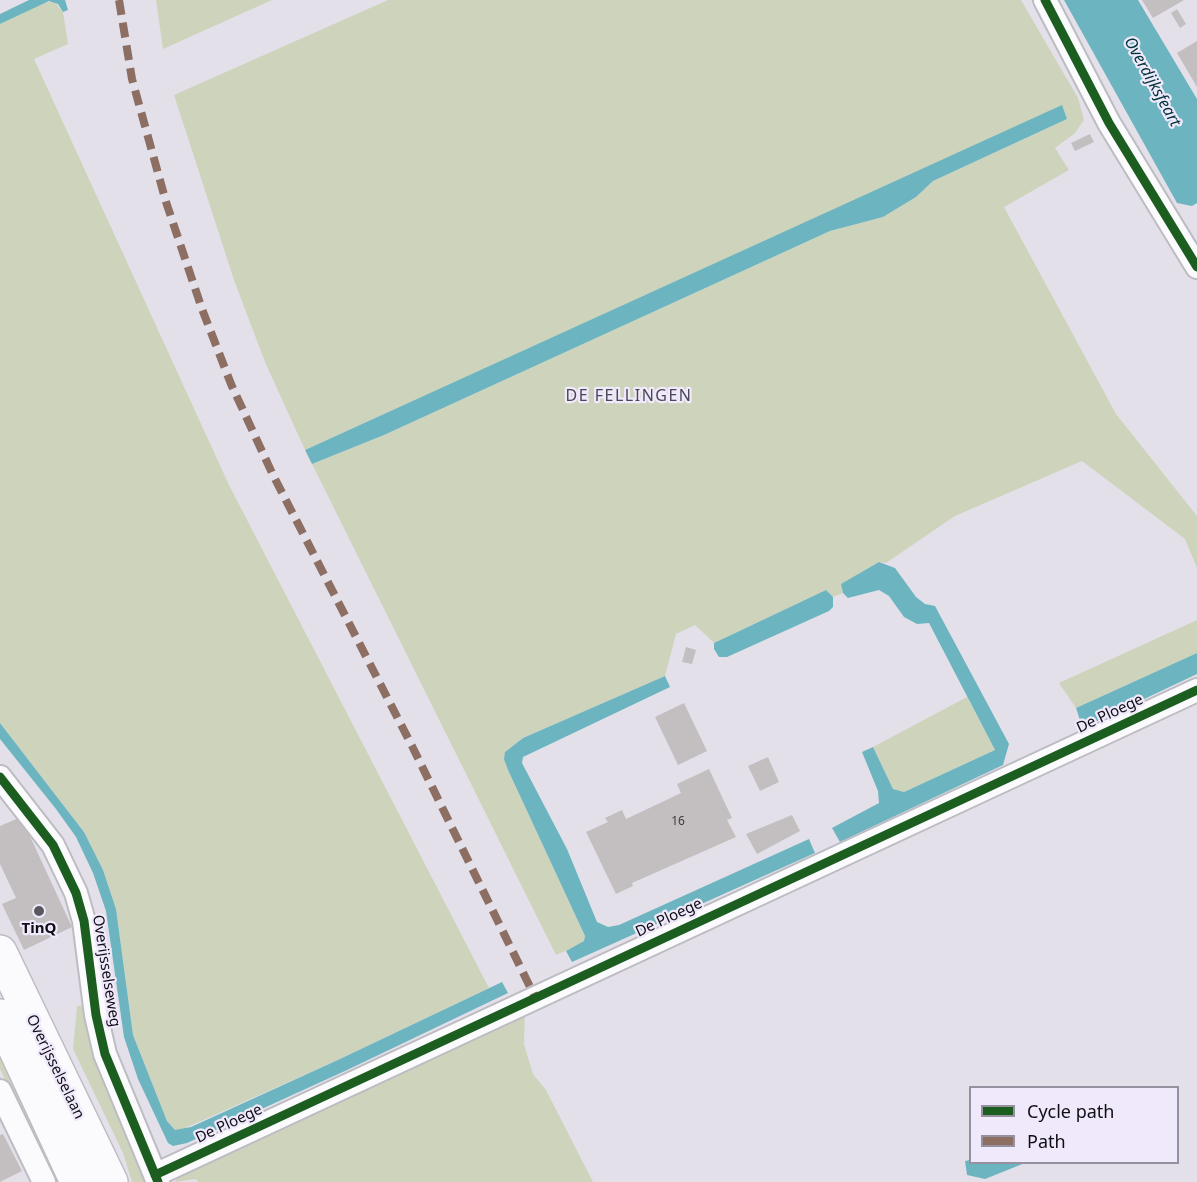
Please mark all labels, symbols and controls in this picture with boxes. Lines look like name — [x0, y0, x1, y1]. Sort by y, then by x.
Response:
water label: Overdijksfeart — [1120, 34, 1184, 130]
district label: DE FELLINGEN — [566, 386, 692, 406]
street label: De Ploege — [1074, 691, 1146, 737]
house number: 16 — [671, 815, 685, 829]
street label: De Ploege — [633, 895, 705, 941]
marker: TinQ — [32, 904, 46, 918]
street label: Overijsselseweg — [88, 914, 124, 1028]
place label: TinQ — [22, 920, 56, 938]
street label: Overijsselselaan — [22, 1012, 88, 1122]
legend — [969, 1086, 1179, 1164]
text: Cycle path — [1027, 1099, 1114, 1123]
street label: De Ploege — [193, 1101, 265, 1147]
text: Path — [1027, 1129, 1066, 1153]

